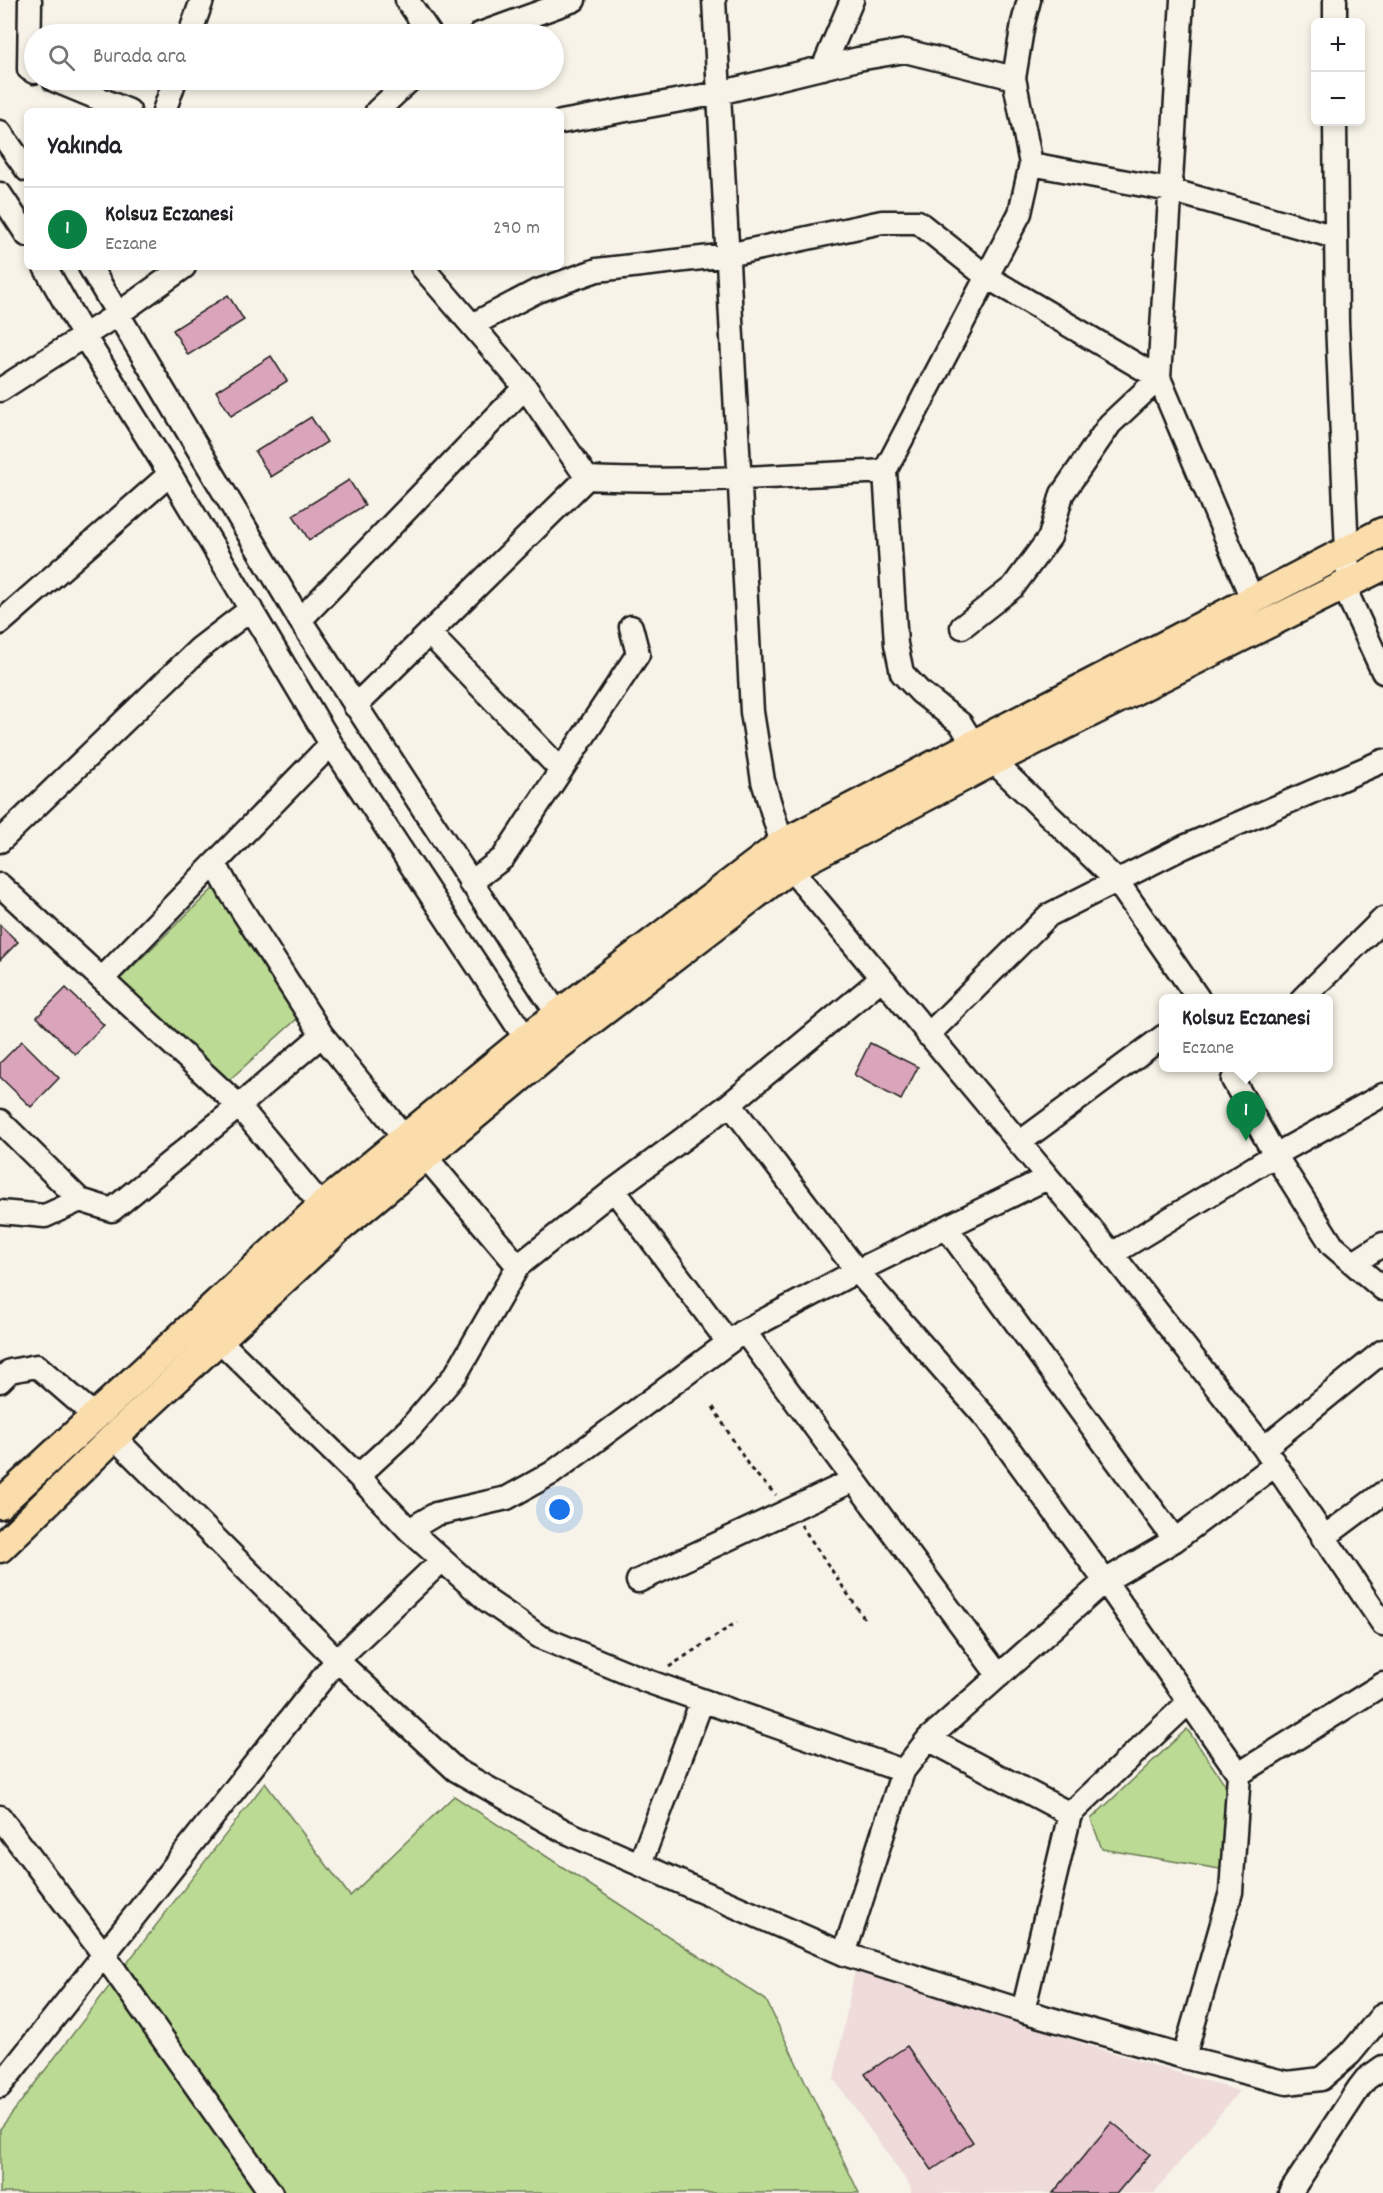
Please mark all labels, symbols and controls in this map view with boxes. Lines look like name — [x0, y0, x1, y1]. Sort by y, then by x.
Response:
map controls — [1311, 18, 1365, 126]
button: + — [1311, 18, 1365, 72]
search box — [24, 24, 564, 90]
icon: search — [45, 41, 78, 74]
text: Burada ara — [93, 42, 186, 73]
button: − — [1311, 72, 1365, 126]
text: Yakında — [48, 129, 122, 166]
text: Kolsuz Eczanesi — [105, 200, 233, 231]
text: 1 — [65, 215, 70, 243]
text: 290 m — [493, 215, 540, 243]
text: Eczane — [105, 231, 157, 259]
popup — [1159, 994, 1333, 1072]
text: Kolsuz Eczanesi — [1182, 1004, 1310, 1035]
text: Eczane — [1182, 1035, 1234, 1063]
pin: 1 — [1226, 1092, 1266, 1141]
your location — [545, 1495, 574, 1524]

